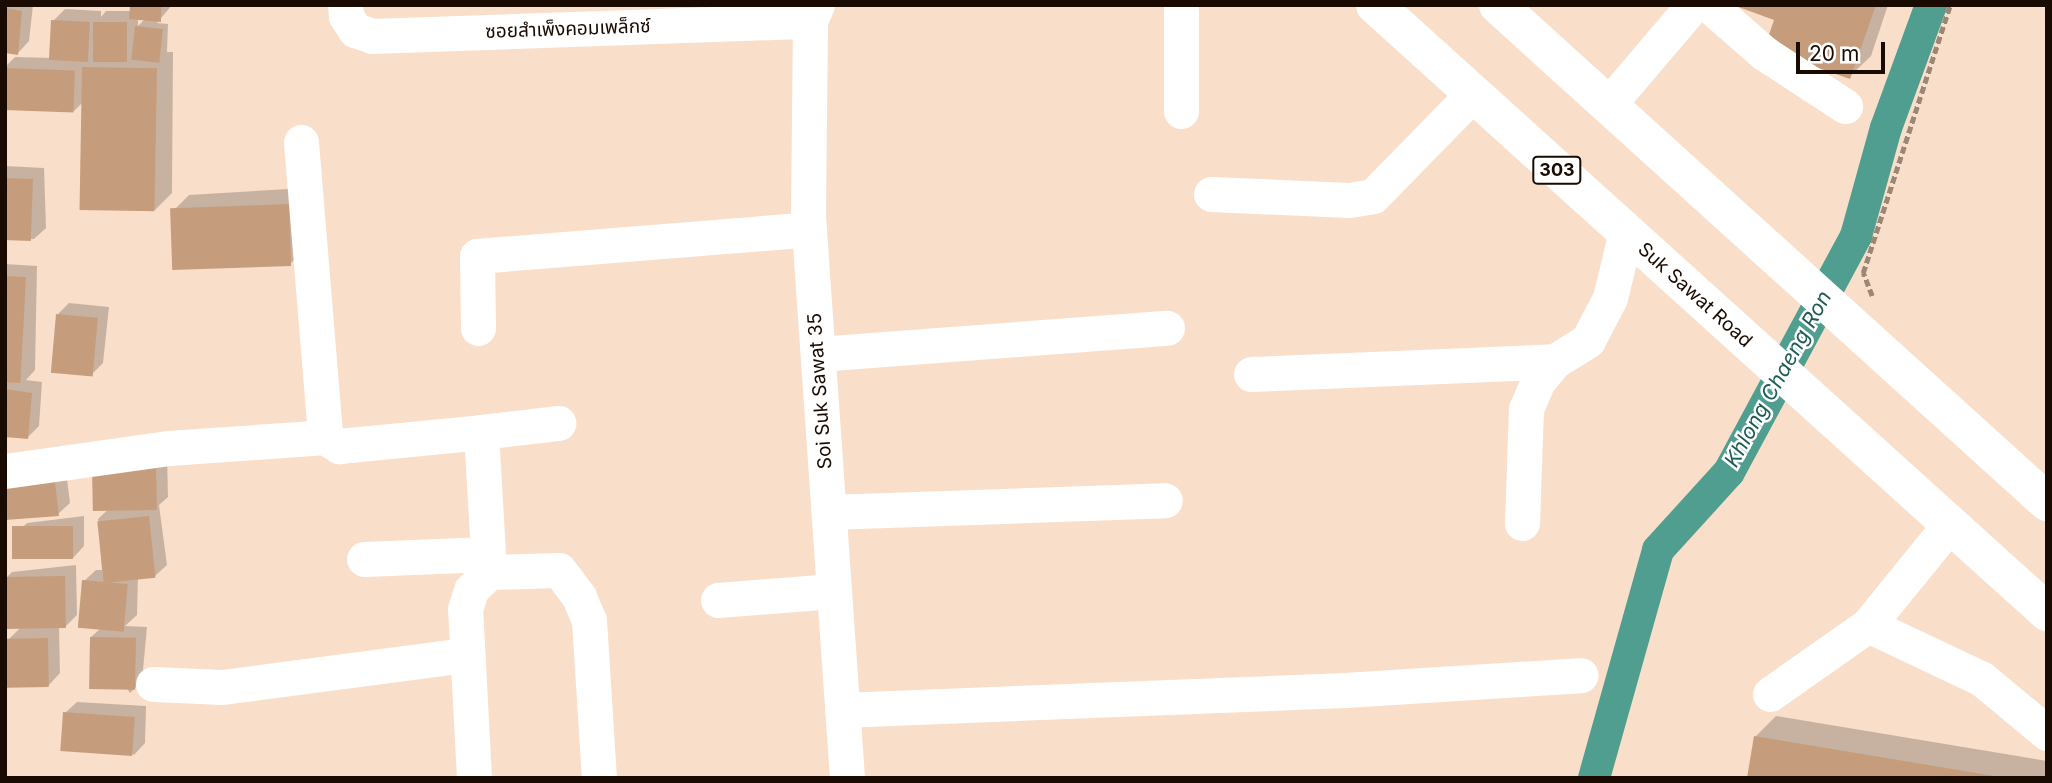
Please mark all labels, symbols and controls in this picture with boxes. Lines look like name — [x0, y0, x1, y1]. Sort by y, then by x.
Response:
street label: ซอยสำเพ็งคอมเพล็กซ์ — [485, 15, 651, 43]
scale bar — [1800, 28, 1889, 72]
text: 20 m — [1809, 41, 1859, 66]
road number: 303 — [1531, 155, 1583, 184]
street label: Suk Sawat Road — [1633, 238, 1757, 352]
water label: Khlong Chaeng Ron — [1719, 286, 1837, 472]
street label: Soi Suk Sawat 35 — [803, 312, 837, 470]

